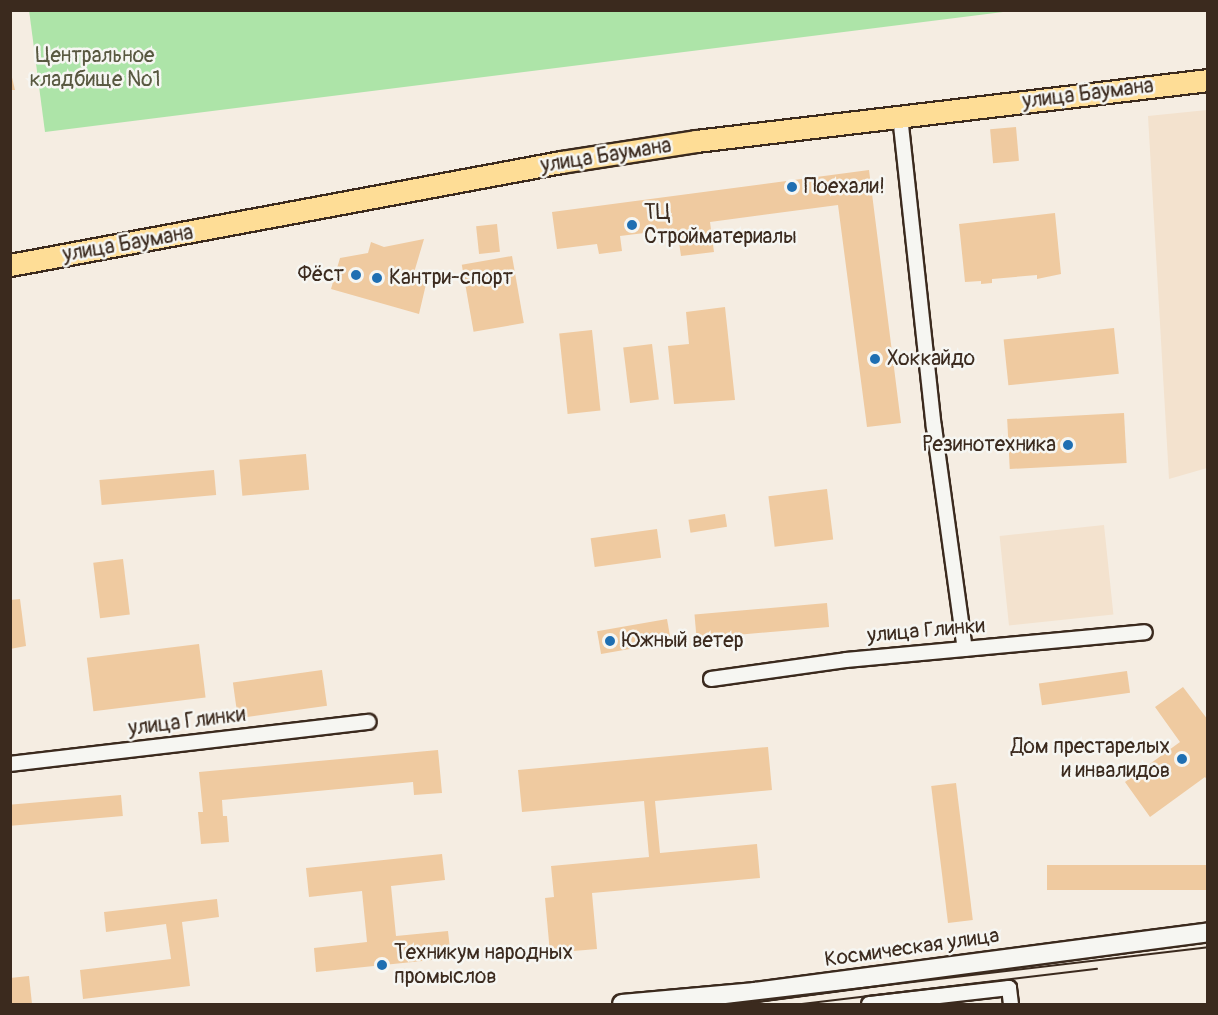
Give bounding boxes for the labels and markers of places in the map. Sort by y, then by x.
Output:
place label: Поехали! [804,174,885,200]
marker: Поехали! [785,180,799,194]
place label: ТЦ Стройматериалы [644,200,797,250]
marker: ТЦ Стройматериалы [625,218,639,232]
place label: Фёст [298,262,344,288]
place label: Кантри-спорт [389,265,513,291]
marker: Фёст [349,268,363,282]
marker: Кантри-спорт [370,271,384,285]
place label: Хоккайдо [887,346,975,372]
marker: Хоккайдо [868,352,882,366]
place label: Резинотехника [922,432,1056,458]
marker: Резинотехника [1061,438,1075,452]
place label: Южный ветер [622,628,744,654]
marker: Южный ветер [603,634,617,648]
place label: Дом престарелых и инвалидов [1011,734,1170,784]
marker: Дом престарелых и инвалидов [1175,752,1189,766]
place label: Техникум народных промыслов [394,940,573,990]
marker: Техникум народных промыслов [375,958,389,972]

